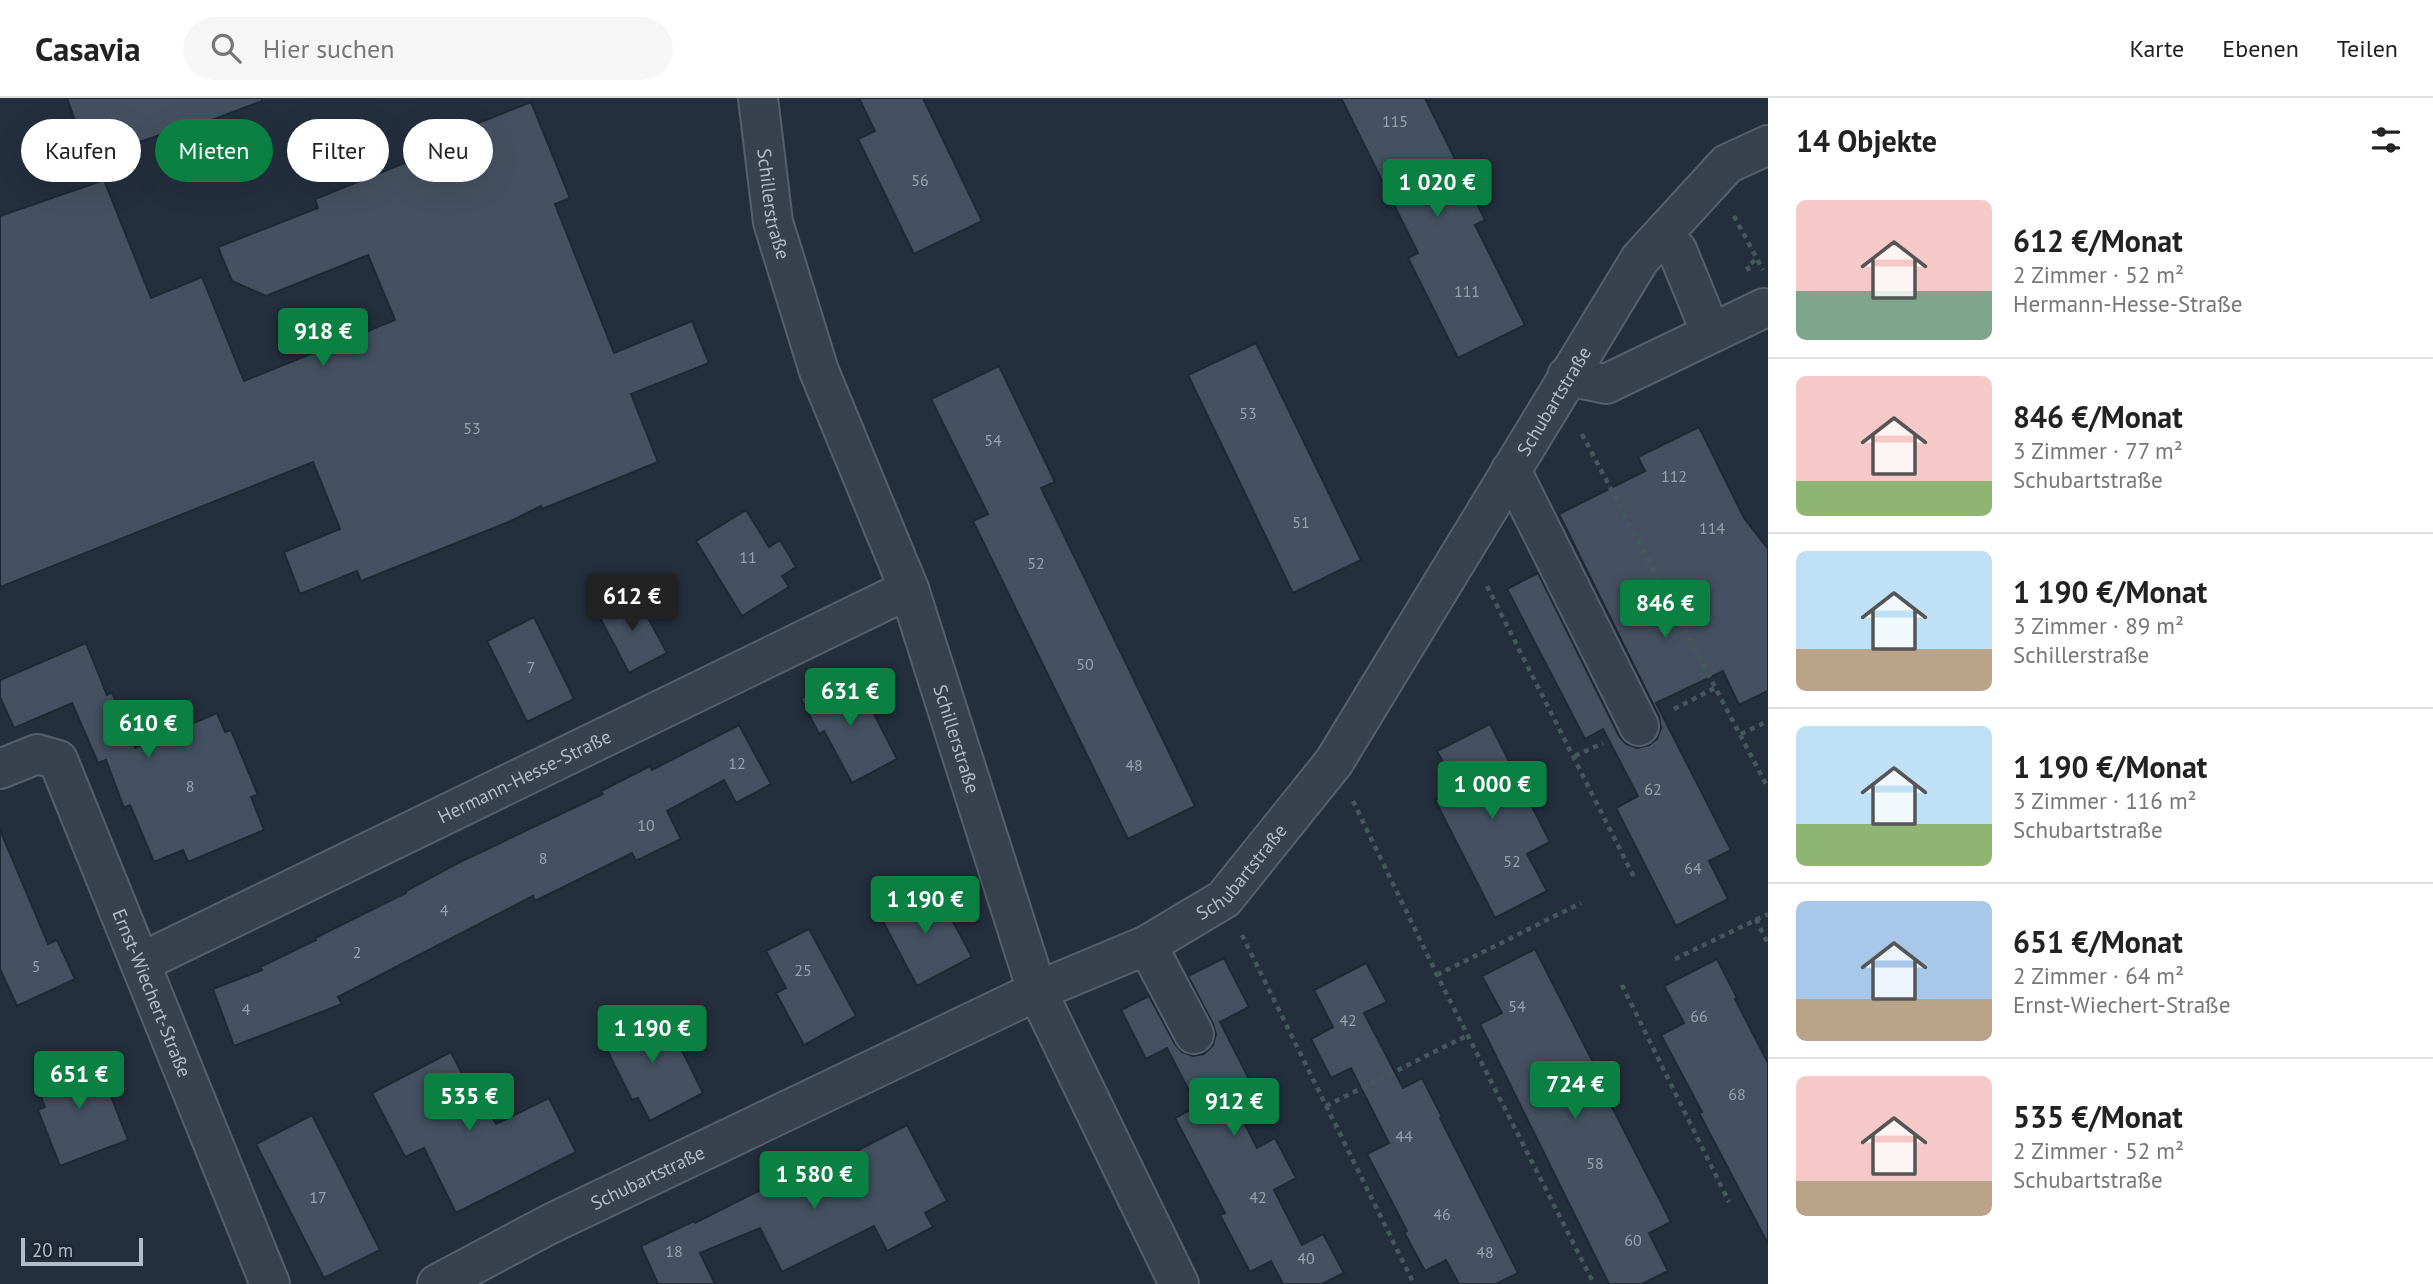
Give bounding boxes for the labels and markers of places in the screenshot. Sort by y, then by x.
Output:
pin: 1 020 € [1372,159,1502,219]
pin: 918 € [274,308,372,368]
pin: 612 € [583,574,681,633]
pin: 846 € [1616,580,1714,640]
pin: 631 € [801,668,899,728]
pin: 610 € [99,700,197,760]
pin: 1 000 € [1427,762,1557,821]
pin: 1 190 € [860,876,990,936]
pin: 1 190 € [587,1006,717,1065]
pin: 651 € [30,1052,128,1111]
pin: 724 € [1526,1062,1624,1121]
pin: 535 € [420,1074,518,1133]
pin: 912 € [1185,1079,1283,1138]
pin: 1 580 € [749,1152,879,1211]

